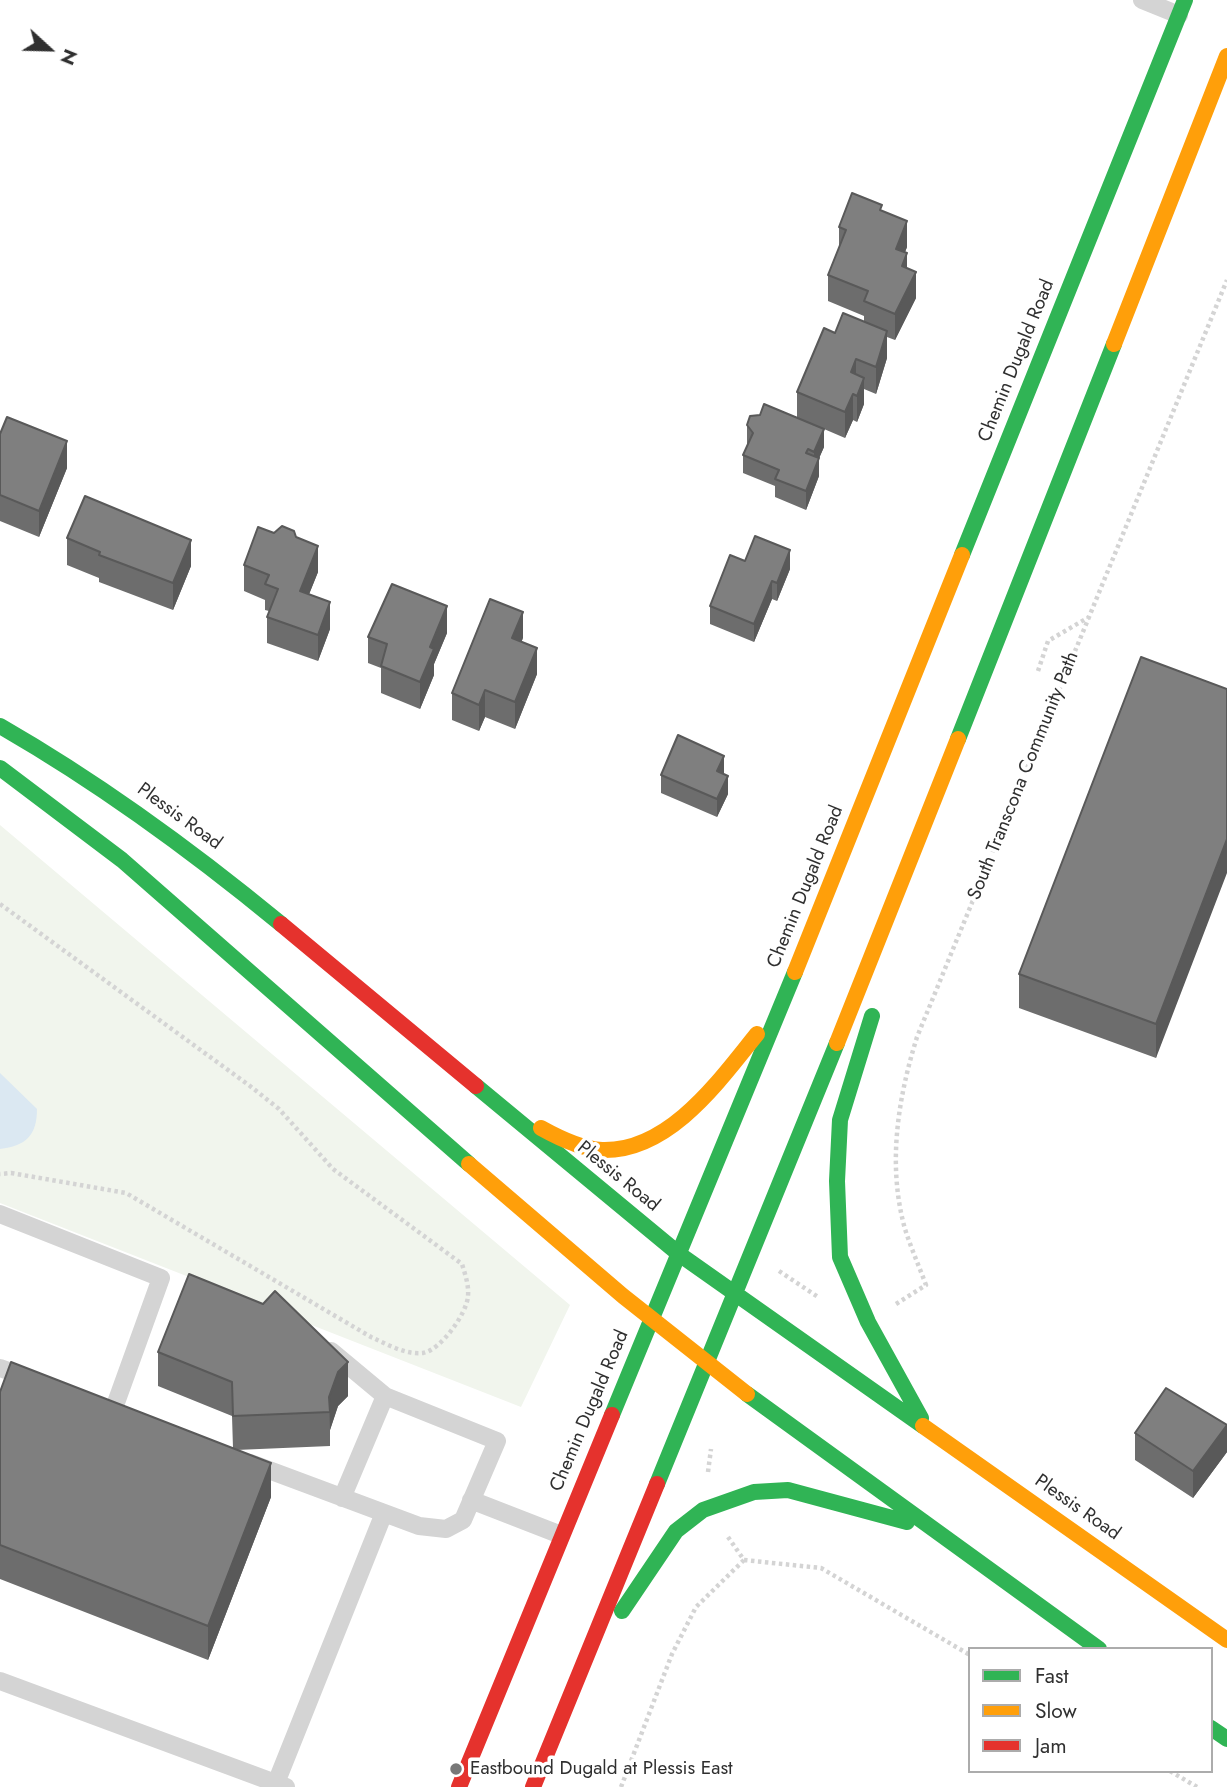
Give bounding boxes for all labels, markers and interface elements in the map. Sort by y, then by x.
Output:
north arrow [14,14,84,84]
text: N [54,45,84,69]
street label: Chemin Dugald Road [974,277,1060,445]
street label: South Transcona Community Path [964,648,1084,904]
street label: Plessis Road [132,779,226,855]
street label: Chemin Dugald Road [763,803,849,971]
street label: Plessis Road [572,1137,664,1217]
street label: Chemin Dugald Road [546,1327,634,1495]
street label: Plessis Road [1030,1470,1124,1546]
legend [968,1647,1213,1773]
text: Fast [1035,1661,1068,1691]
text: Slow [1035,1696,1077,1726]
text: Jam [1035,1731,1067,1761]
place label: Eastbound Dugald at Plessis East [470,1758,733,1780]
marker: Eastbound Dugald at Plessis East [448,1761,464,1777]

